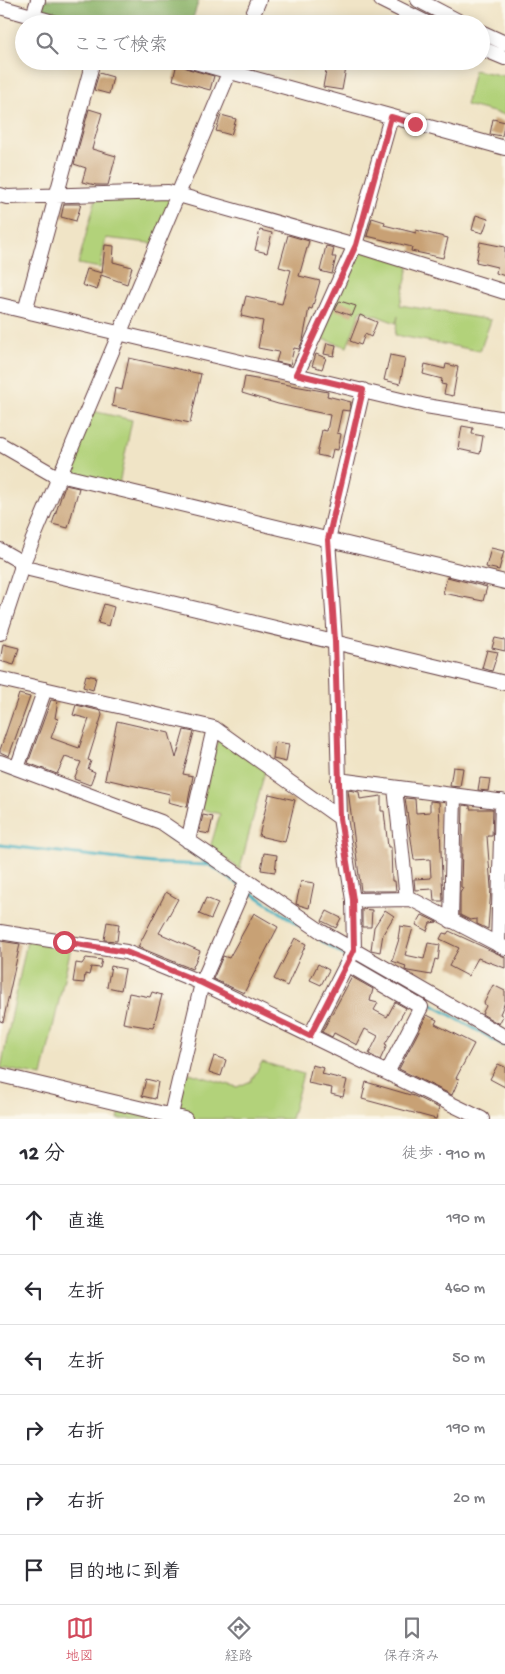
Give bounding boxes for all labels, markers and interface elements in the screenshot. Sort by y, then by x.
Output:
search box [15,15,490,70]
icon: search [33,29,61,57]
text: ここで検索 [73,35,168,58]
route end [404,113,427,136]
route start [53,931,76,954]
text: 12 分 [20,1143,65,1168]
text: 徒歩 · 910 m [402,1146,485,1165]
icon: ahead [20,1206,48,1234]
text: 190 m [446,1210,485,1229]
text: 直進 [67,1212,105,1235]
icon: left [20,1276,48,1304]
text: 460 m [445,1280,485,1299]
text: 左折 [67,1282,105,1305]
icon: left [20,1346,48,1374]
text: 50 m [452,1350,485,1369]
text: 左折 [67,1352,105,1375]
icon: right [20,1416,48,1444]
text: 190 m [446,1420,485,1439]
text: 右折 [67,1422,105,1445]
icon: right [20,1486,48,1514]
text: 20 m [453,1490,485,1509]
text: 右折 [67,1492,105,1515]
icon: arrive [20,1556,48,1584]
text: 目的地に到着 [67,1562,181,1585]
tab: 地図 [66,1614,94,1666]
tab: 経路 [225,1614,253,1666]
tab: 保存済み [384,1614,440,1666]

